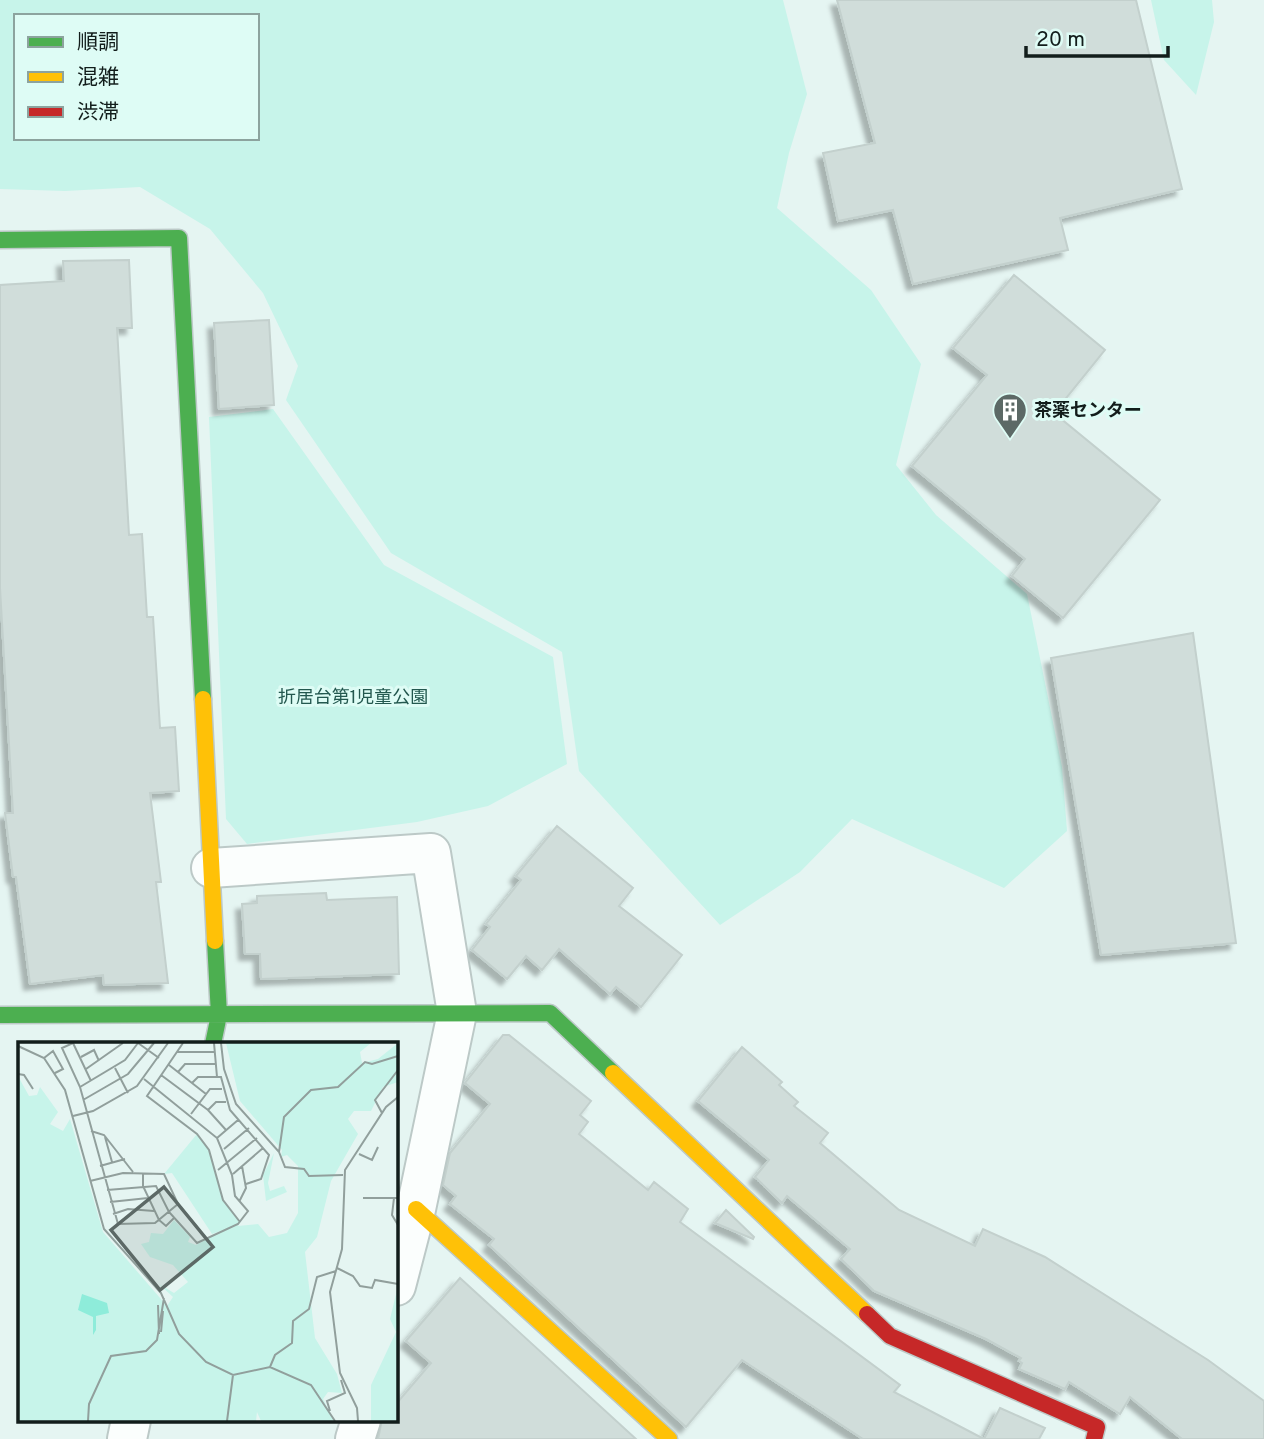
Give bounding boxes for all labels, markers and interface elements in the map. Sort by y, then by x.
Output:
legend [14,14,259,140]
scale bar [1026,14,1168,58]
text: 20 m [1036,27,1085,54]
text: 順調 [77,30,119,57]
text: 混雑 [77,65,119,92]
text: 渋滞 [77,100,119,127]
building icon: 茶薬センター [991,391,1029,440]
place label: 茶薬センター [1034,400,1142,423]
park label: 折居台第1児童公園 [278,687,428,710]
inset map [18,1042,397,1422]

